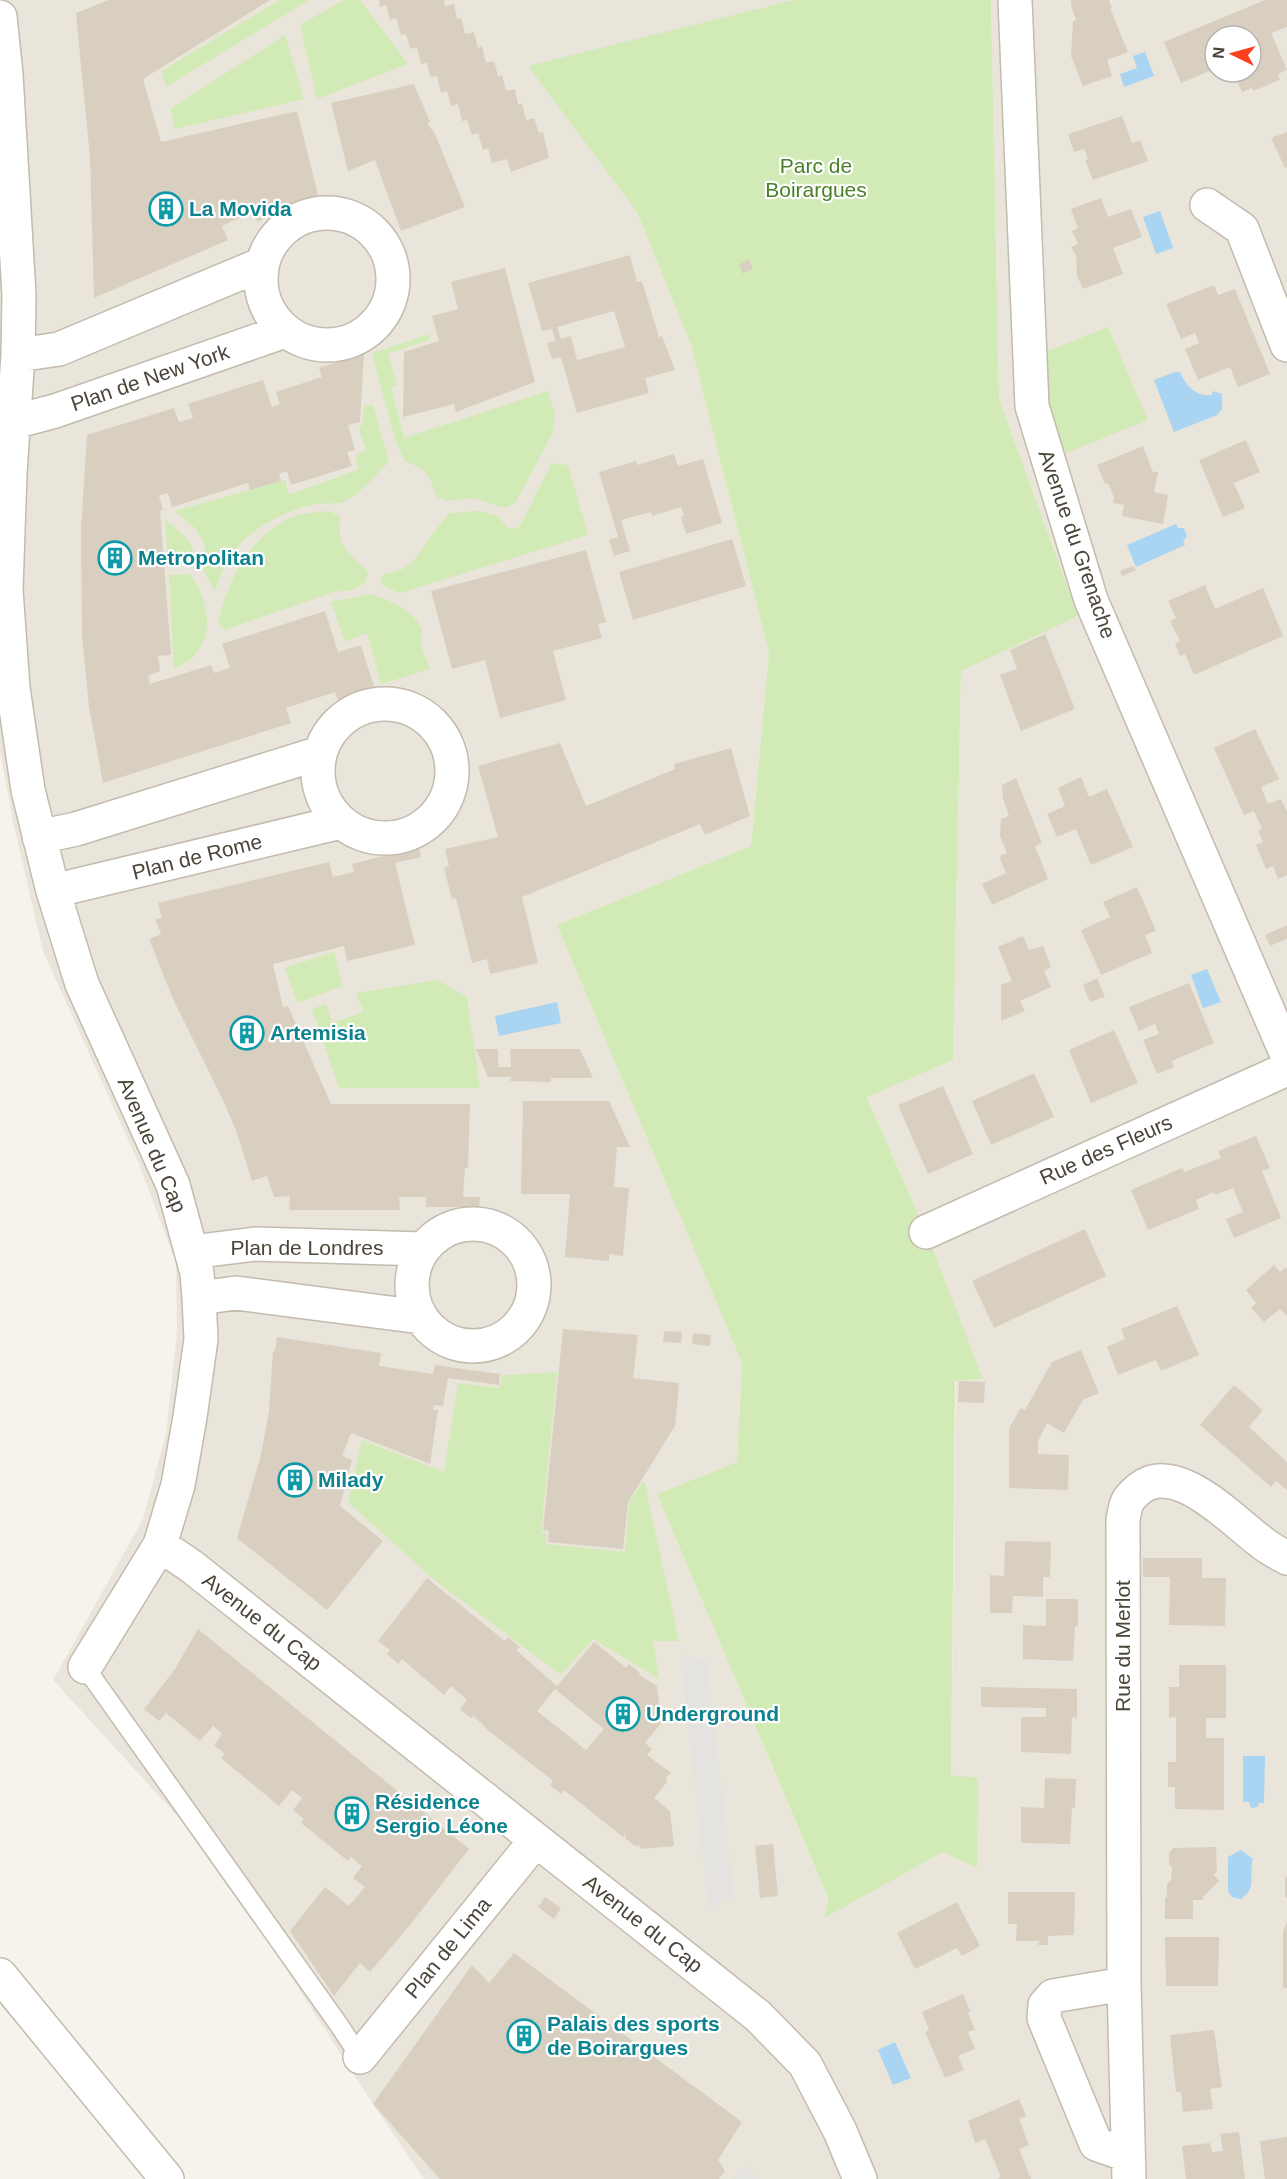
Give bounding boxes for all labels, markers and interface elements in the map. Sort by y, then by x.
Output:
north arrow [1203,24,1263,84]
text: N [1210,46,1228,59]
park label: Parc de Boirargues [765,154,867,201]
building icon: La Movida [148,191,184,227]
place label: La Movida [189,197,292,220]
street label: Plan de New York [68,340,232,415]
street label: Avenue du Grenache [1034,446,1121,641]
building icon: Metropolitan [97,540,133,576]
place label: Metropolitan [138,546,264,569]
street label: Plan de Rome [130,829,264,884]
building icon: Artemisia [229,1015,265,1051]
place label: Artemisia [270,1021,366,1044]
street label: Avenue du Cap [114,1074,191,1216]
street label: Rue des Fleurs [1036,1110,1176,1189]
street label: Plan de Londres [231,1236,383,1259]
building icon: Milady [277,1462,313,1498]
place label: Milady [318,1468,384,1491]
street label: Avenue du Cap [198,1568,326,1675]
street label: Rue du Merlot [1111,1580,1134,1712]
building icon: Underground [605,1696,641,1732]
place label: Underground [646,1702,779,1725]
place label: Résidence Sergio Léone [375,1790,508,1837]
building icon: Résidence Sergio Léone [334,1796,370,1832]
street label: Avenue du Cap [579,1870,707,1977]
street label: Plan de Lima [400,1893,495,2003]
place label: Palais des sports de Boirargues [547,2012,720,2059]
building icon: Palais des sports de Boirargues [506,2018,542,2054]

